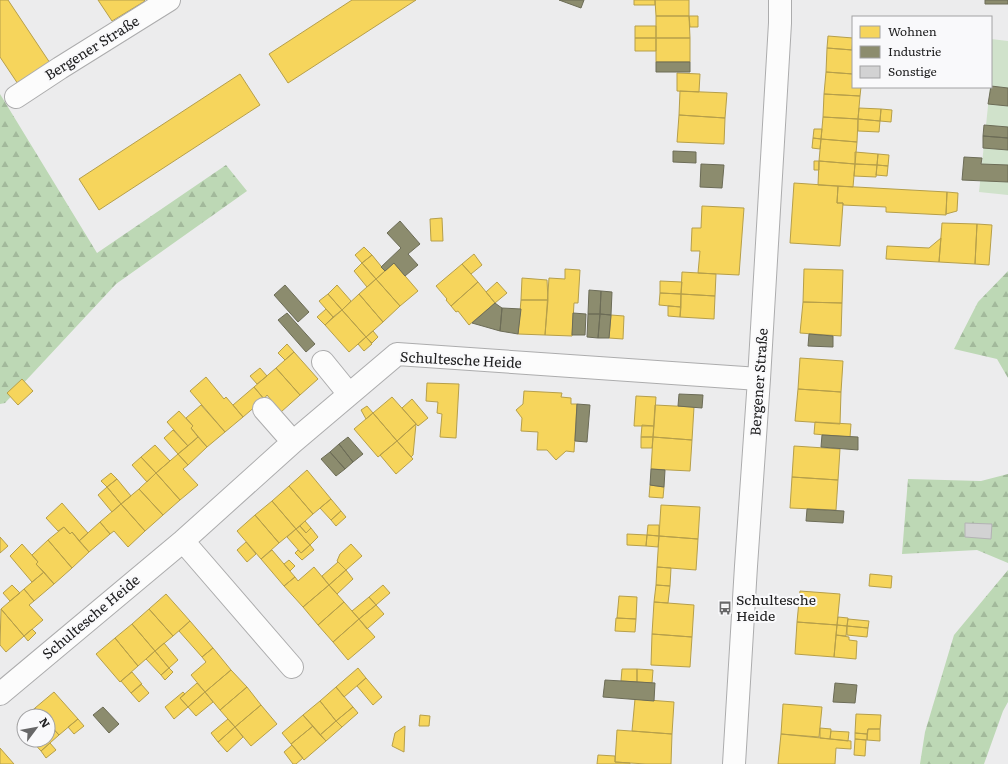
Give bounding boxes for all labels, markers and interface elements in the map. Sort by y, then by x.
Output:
street label: Bergener Straße [40,10,143,84]
legend [852,16,992,88]
text: Wohnen [888,22,937,40]
text: Industrie [888,42,941,60]
text: Sonstige [888,62,937,80]
street label: Bergener Straße [744,327,772,436]
street label: Schultesche Heide [400,346,522,372]
street label: Schultesche Heide [37,569,143,663]
place label: Schultesche Heide [736,589,816,625]
bus stop icon: Schultesche Heide [717,600,733,616]
north arrow [16,708,56,748]
text: N [36,714,55,730]

